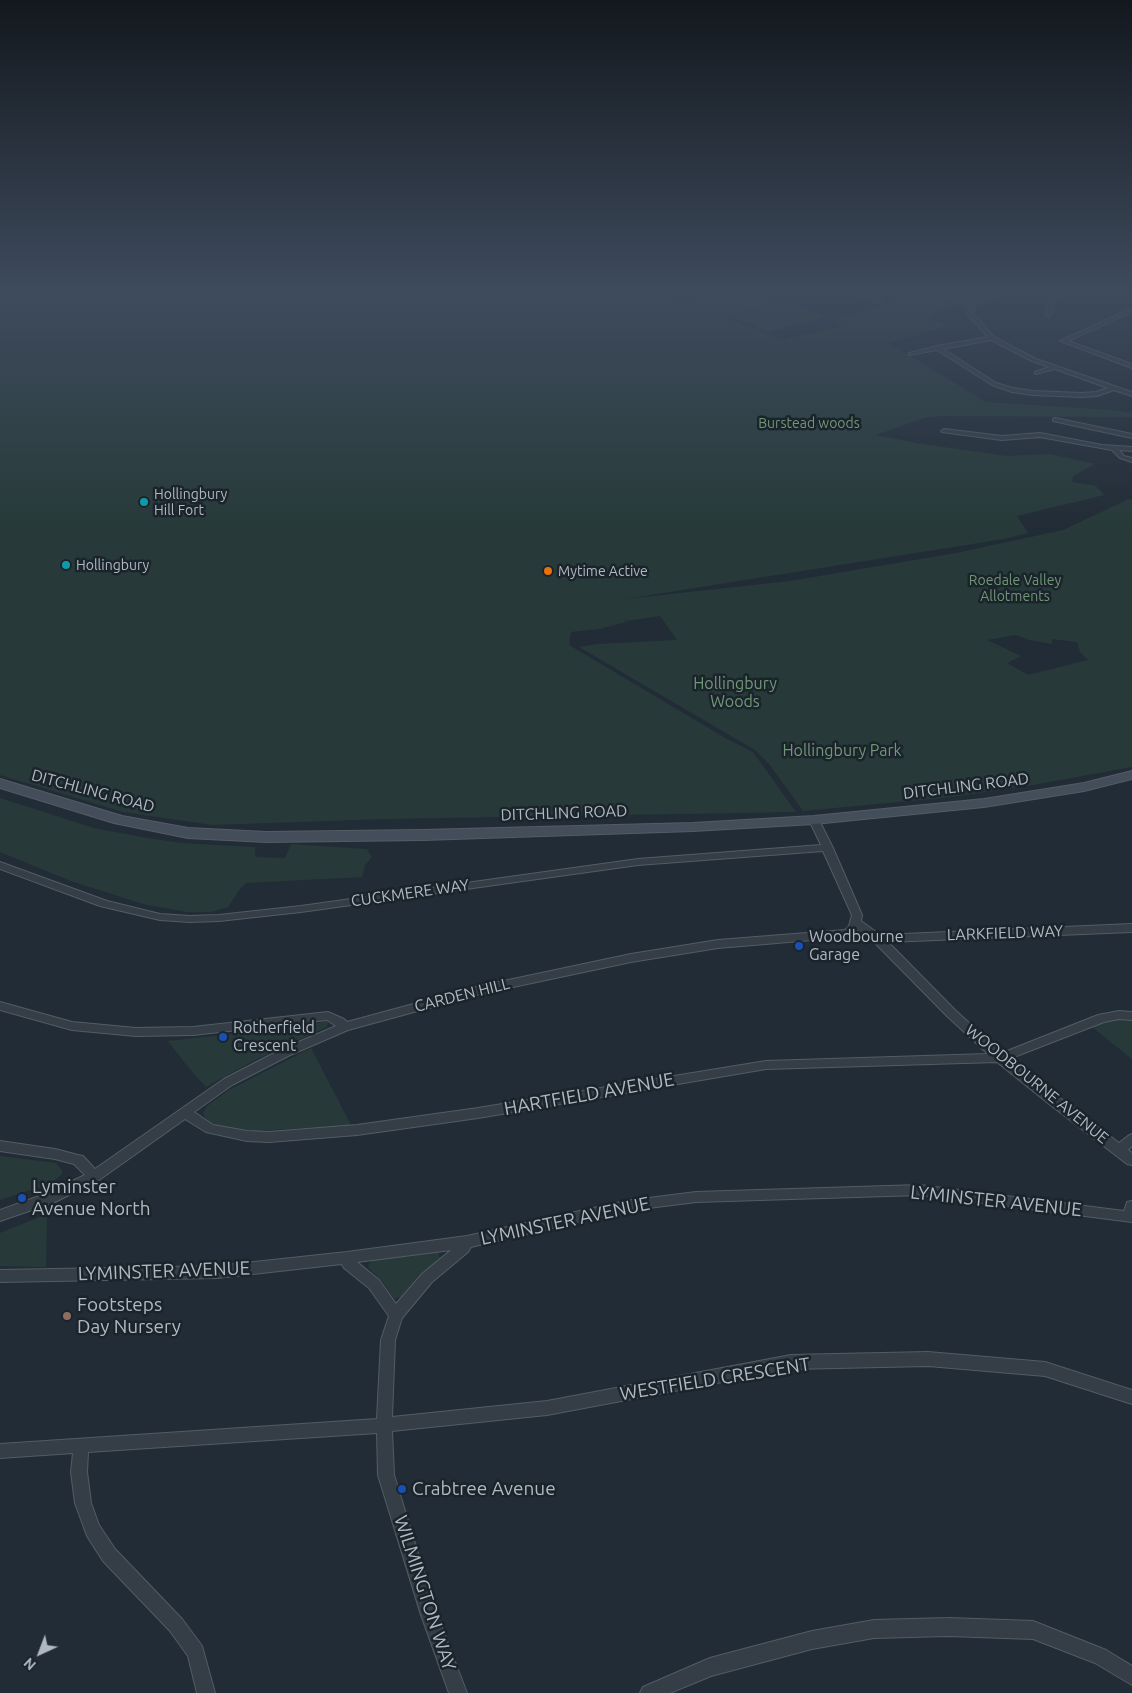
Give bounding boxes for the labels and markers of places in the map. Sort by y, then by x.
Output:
place label: Hollingbury Hill Fort [154,486,227,518]
marker: Hollingbury Hill Fort [138,496,150,508]
place label: Hollingbury [76,557,149,573]
marker: Hollingbury [60,559,72,571]
place label: Mytime Active [558,563,648,579]
marker: Mytime Active [542,565,554,577]
place label: Woodbourne Garage [809,927,904,965]
marker: Woodbourne Garage [793,940,805,952]
place label: Rotherfield Crescent [233,1018,315,1056]
marker: Rotherfield Crescent [217,1031,229,1043]
place label: Lyminster Avenue North [32,1176,151,1220]
marker: Lyminster Avenue North [16,1192,28,1204]
place label: Footsteps Day Nursery [77,1294,181,1338]
marker: Footsteps Day Nursery [61,1310,73,1322]
place label: Crabtree Avenue [412,1478,556,1500]
marker: Crabtree Avenue [396,1483,408,1495]

